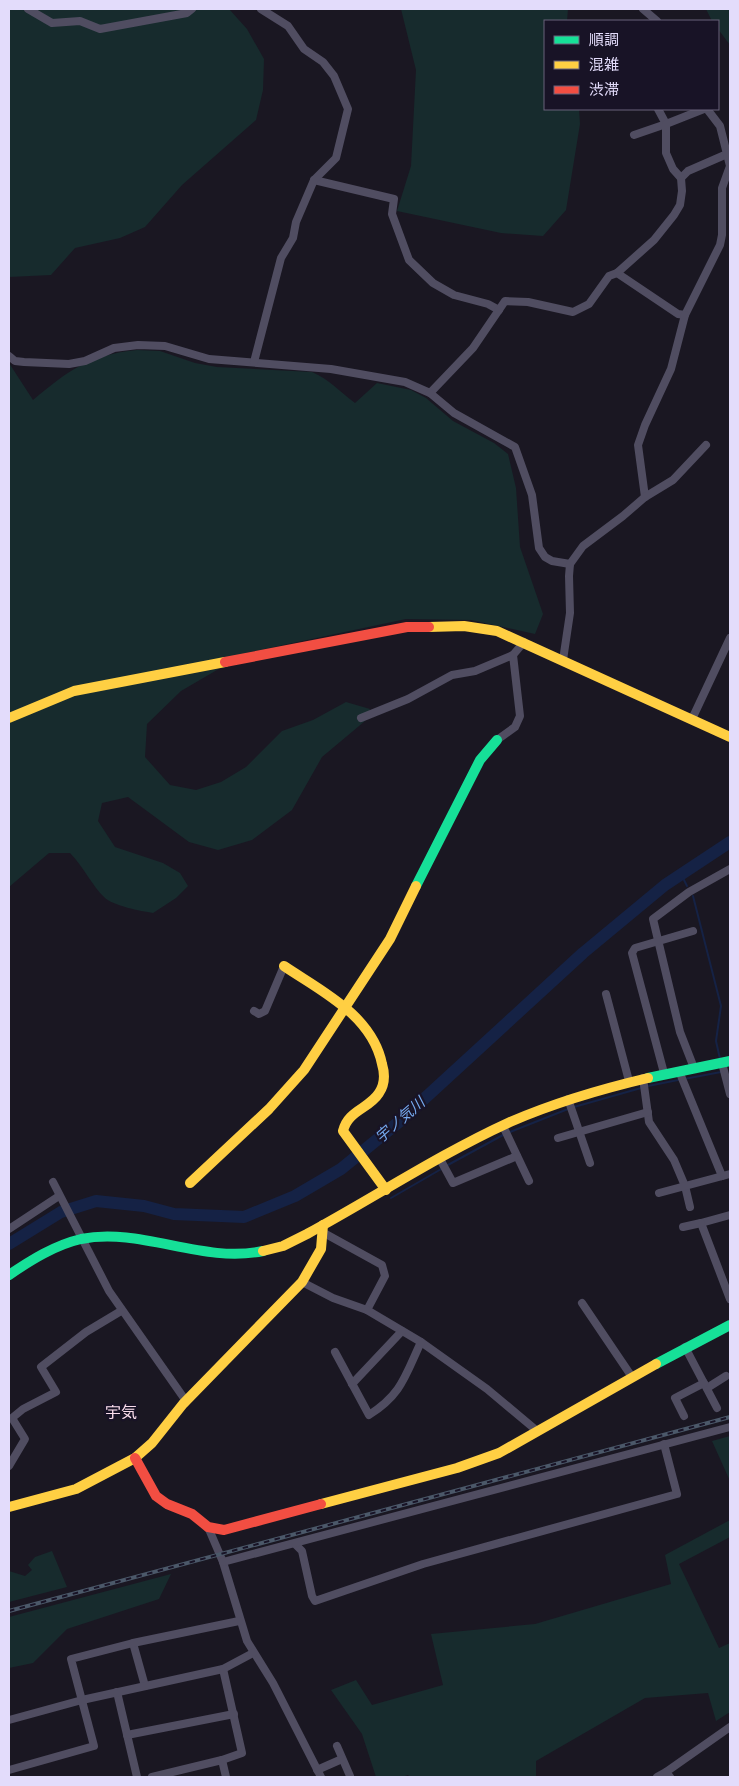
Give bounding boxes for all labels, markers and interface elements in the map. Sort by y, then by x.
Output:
legend [544,20,719,110]
text: 順調 [589,31,619,49]
text: 混雑 [589,56,619,74]
text: 渋滞 [589,81,619,99]
water label: 宇ノ気川 [371,1092,430,1146]
district label: 宇気 [105,1403,137,1422]

